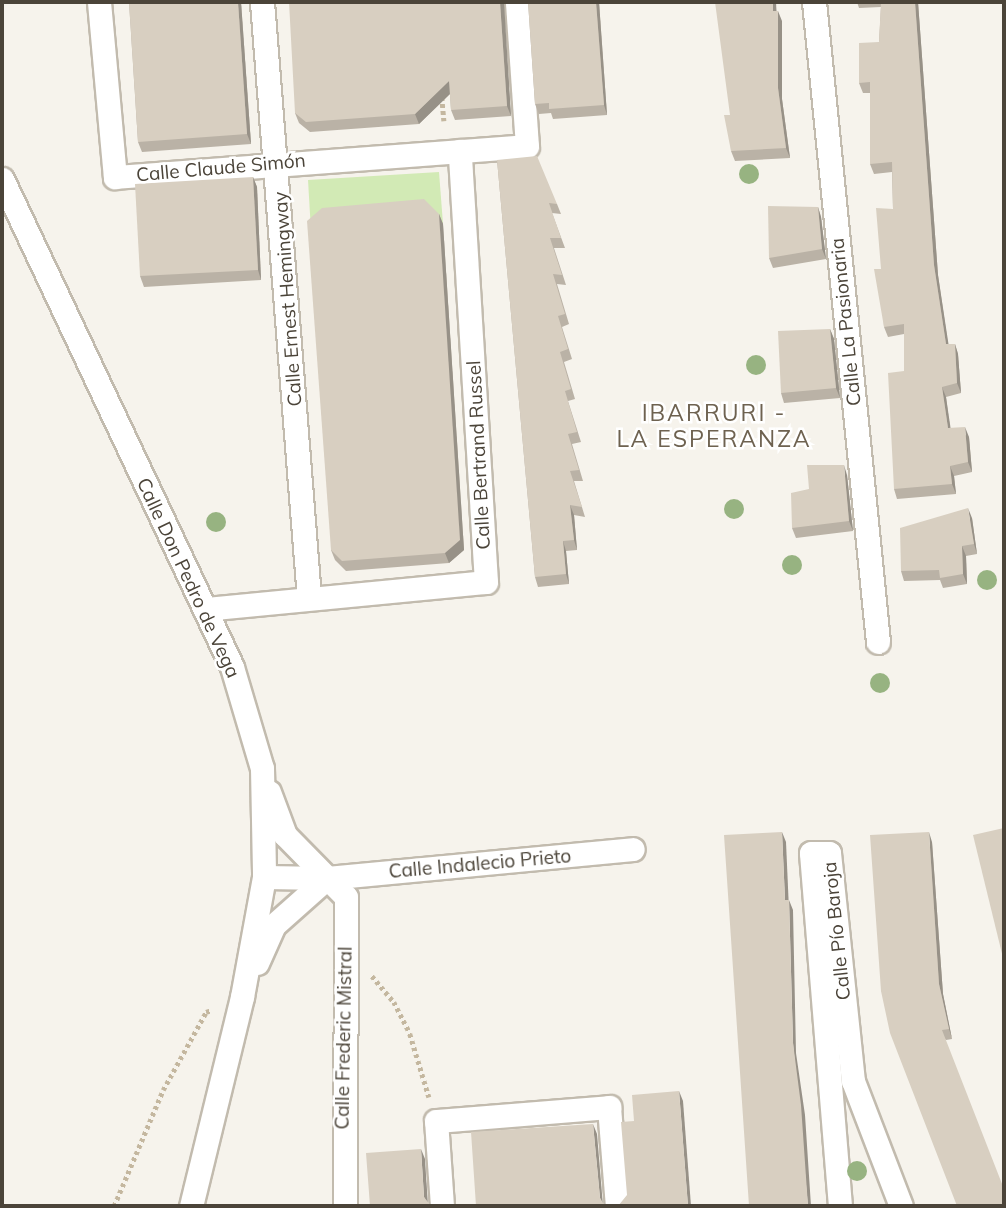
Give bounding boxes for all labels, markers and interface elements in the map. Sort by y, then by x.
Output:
street label: Calle Claude Simón [135,149,307,187]
street label: Calle Ernest Hemingway [269,191,307,407]
street label: Calle La Pasionaria [826,237,866,407]
street label: Calle Bertrand Russel [463,360,495,550]
district label: IBARRURI - LA ESPERANZA [618,399,810,453]
street label: Calle Don Pedro de Vega [132,474,244,682]
street label: Calle Indalecio Prieto [388,845,572,883]
street label: Calle Pío Baroja [818,861,856,1001]
street label: Calle Frederic Mistral [331,946,357,1130]

